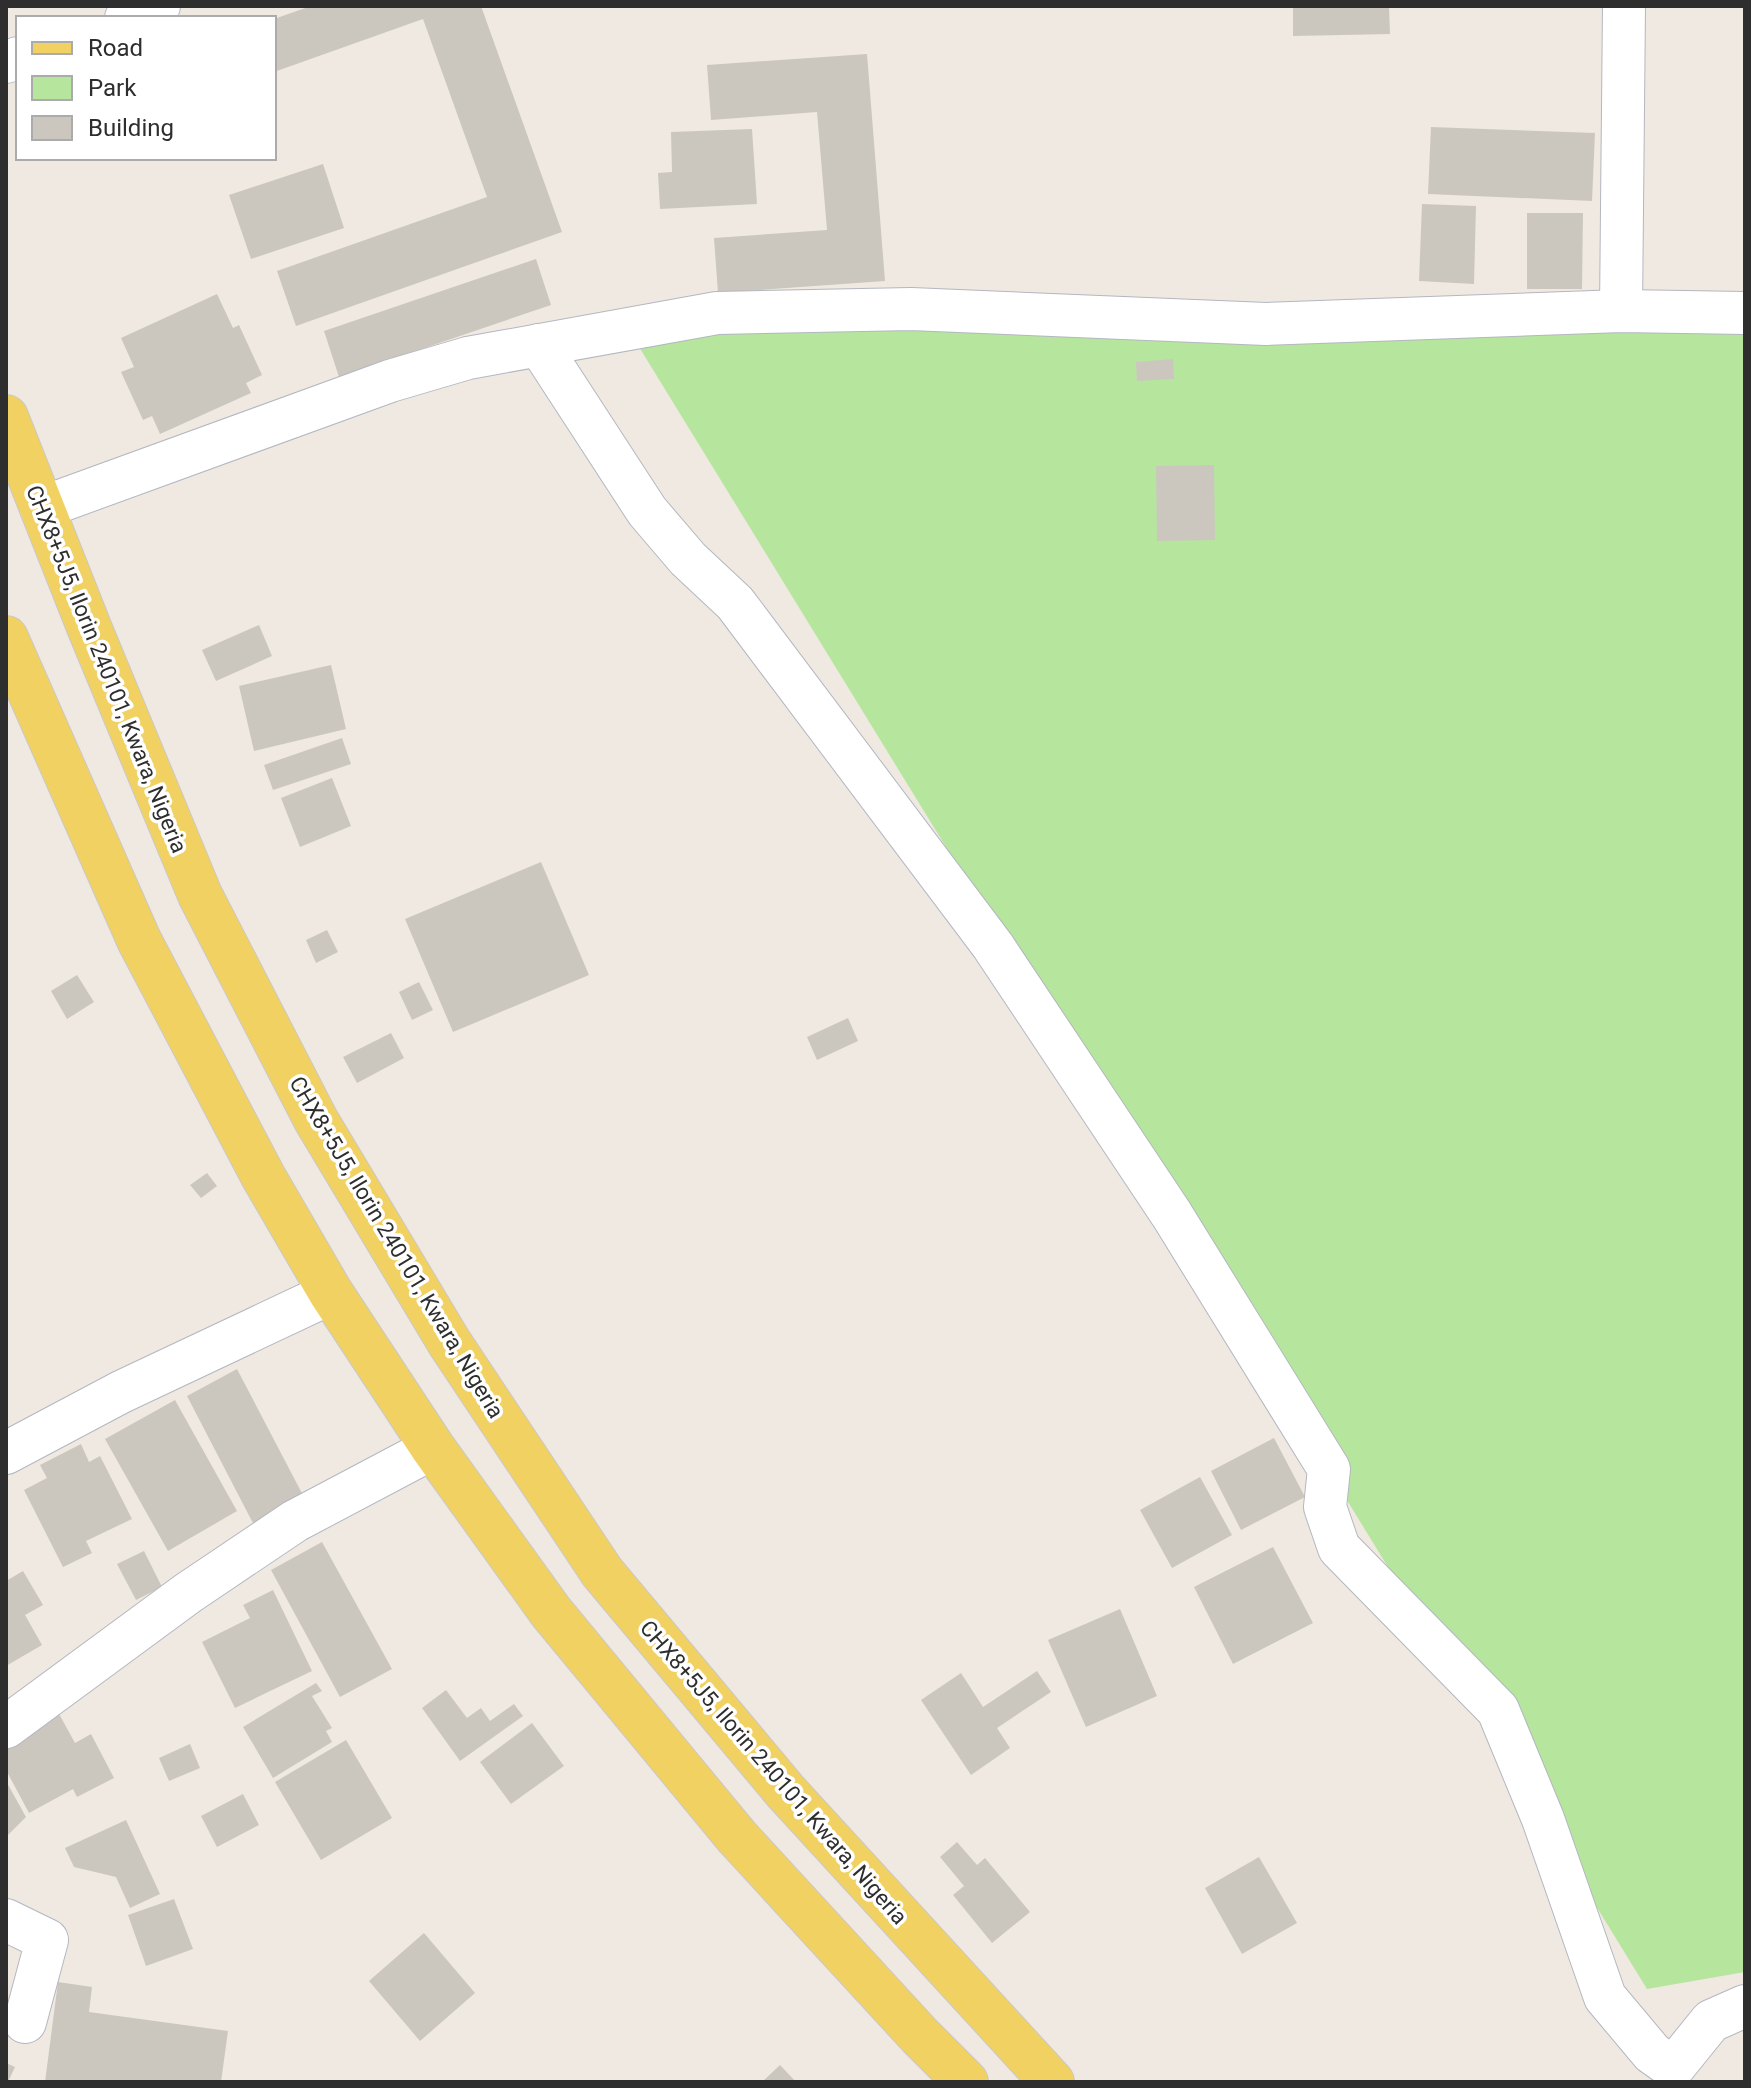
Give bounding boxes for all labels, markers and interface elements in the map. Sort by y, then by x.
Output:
legend [16,16,276,160]
text: Road [88,34,143,62]
text: Park [88,74,137,102]
text: Building [88,114,174,142]
street label: CHX8+5J5, Ilorin 240101, Kwara, Nigeria [21,482,192,857]
street label: CHX8+5J5, Ilorin 240101, Kwara, Nigeria [284,1072,509,1423]
street label: CHX8+5J5, Ilorin 240101, Kwara, Nigeria [635,1615,912,1929]

